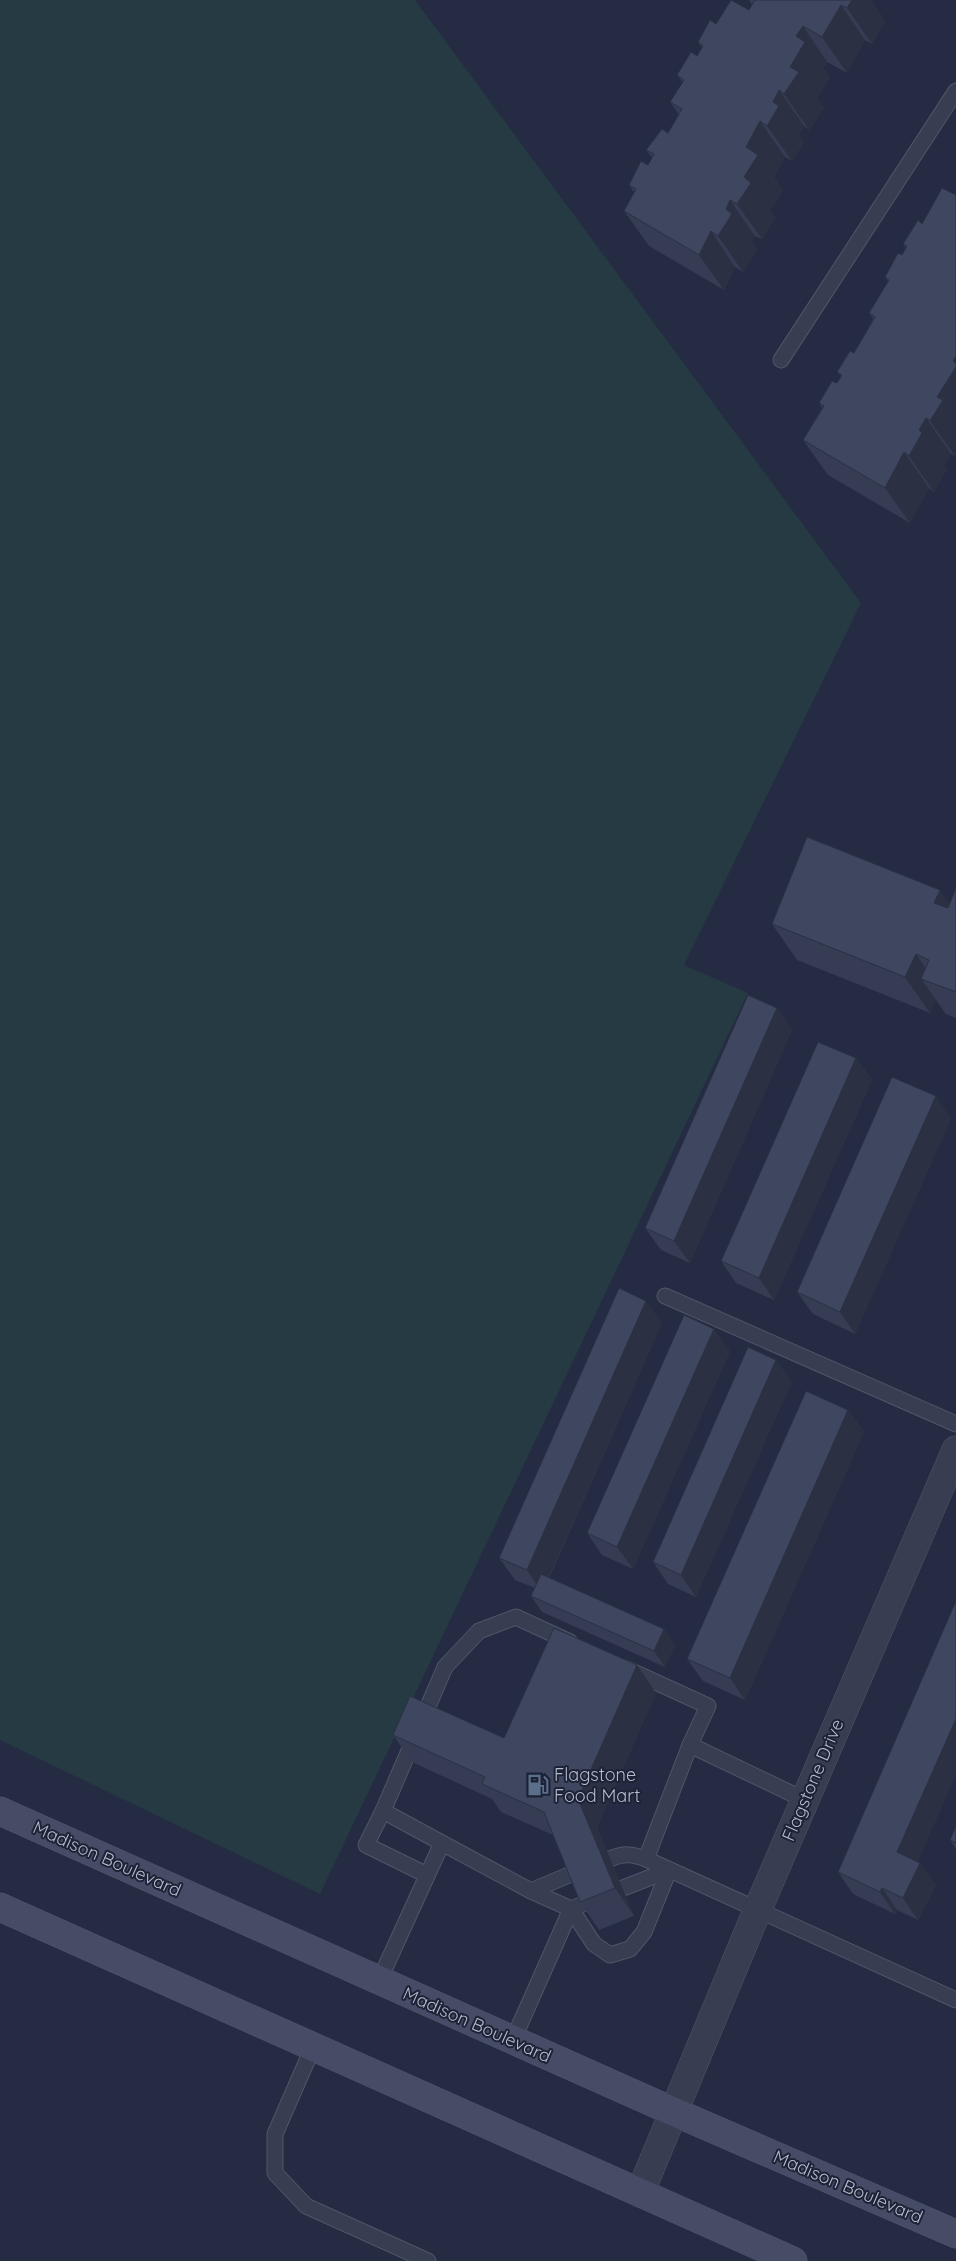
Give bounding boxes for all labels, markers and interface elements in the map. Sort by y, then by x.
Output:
street label: Flagstone Drive [776,1715,849,1844]
place label: Flagstone Food Mart [554,1763,640,1807]
fuel station icon: Flagstone Food Mart [525,1772,551,1798]
street label: Madison Boulevard [29,1816,185,1902]
street label: Madison Boulevard [399,1982,555,2068]
street label: Madison Boulevard [770,2145,926,2228]

